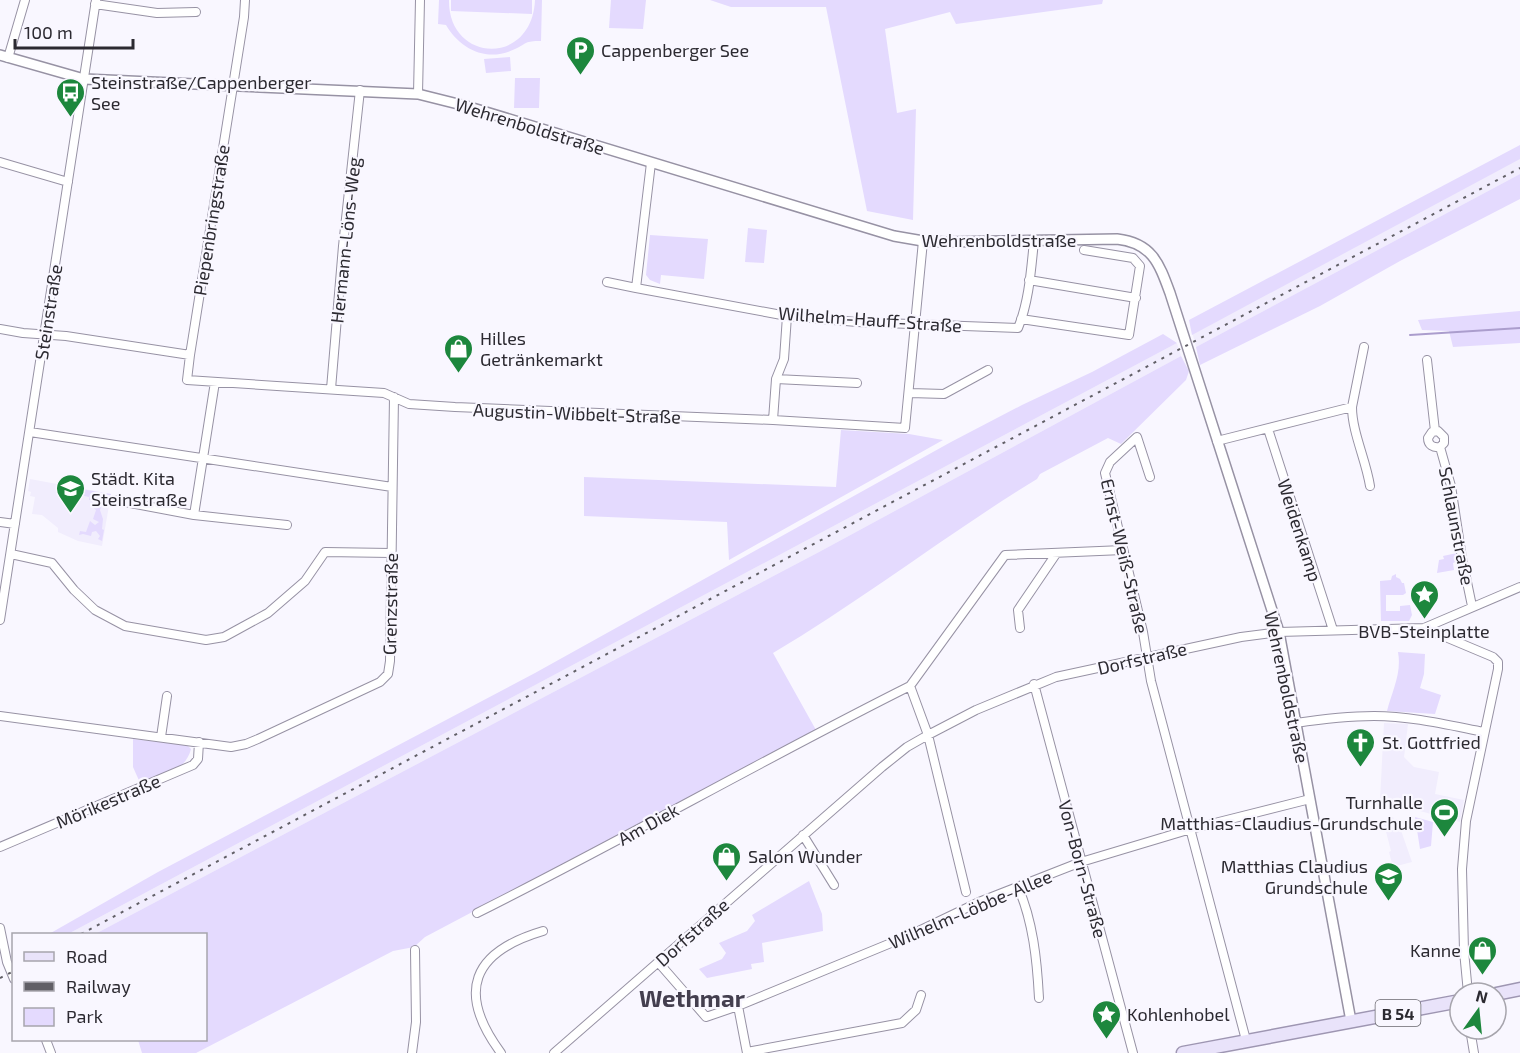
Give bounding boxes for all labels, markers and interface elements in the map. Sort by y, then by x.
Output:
scale bar [15,12,134,50]
text: 100 m [24,21,73,43]
parking icon: Cappenberger See [564,34,596,76]
place label: Cappenberger See [601,39,749,61]
place label: Steinstraße/Cappenberger See [91,71,312,114]
bus stop icon: Steinstraße/Cappenberger See [54,76,86,118]
street label: Wehrenboldstraße [453,93,607,159]
street label: Piepenbringstraße [188,143,234,297]
street label: Hermann-Löns-Weg [325,156,365,324]
street label: Wehrenboldstraße [921,229,1077,251]
street label: Steinstraße [30,263,66,361]
street label: Wilhelm-Hauff-Straße [777,302,963,336]
place label: Hilles Getränkemarkt [480,327,603,370]
shop icon: Hilles Getränkemarkt [443,332,475,374]
street label: Augustin-Wibbelt-Straße [473,398,681,428]
street label: Schlaunstraße [1435,465,1479,587]
place label: Städt. Kita Steinstraße [91,467,187,510]
school or university icon: Städt. Kita Steinstraße [54,472,86,514]
street label: Ernst-Weiß-Straße [1096,476,1154,636]
street label: Weidenkamp [1273,476,1327,584]
street label: Grenzstraße [378,553,402,655]
place icon: BVB-Steinplatte [1408,578,1440,620]
street label: Wehrenboldstraße [1260,609,1314,765]
place label: BVB-Steinplatte [1358,620,1490,642]
street label: Dorfstraße [1095,637,1189,679]
church icon: St. Gottfried [1345,726,1377,768]
place label: St. Gottfried [1382,731,1481,753]
street label: Mörikestraße [53,769,163,833]
place label: Turnhalle Matthias-Claudius-Grundschule [1160,791,1423,834]
sports icon: Turnhalle Matthias-Claudius-Grundschule [1428,796,1460,838]
street label: Am Diek [614,798,682,850]
street label: Von-Born-Straße [1054,798,1112,940]
shop icon: Salon Wunder [711,840,743,882]
place label: Salon Wunder [748,845,863,867]
place label: Matthias Claudius Grundschule [1221,855,1368,898]
school or university icon: Matthias Claudius Grundschule [1373,860,1405,902]
street label: Wilhelm-Löbbe-Allee [885,865,1055,953]
street label: Dorfstraße [651,893,733,971]
legend [12,933,207,1041]
shop icon: Kanne [1466,934,1498,976]
place label: Kanne [1410,939,1461,961]
text: Road [66,945,107,967]
text: Railway [66,975,131,997]
north arrow [1448,981,1508,1041]
district label: Wethmar [639,983,746,1012]
text: N [1474,985,1490,1007]
place icon: Kohlenhobel [1090,998,1122,1040]
road number: B 54 [1376,1000,1420,1026]
place label: Kohlenhobel [1127,1003,1230,1025]
text: Park [66,1005,103,1027]

